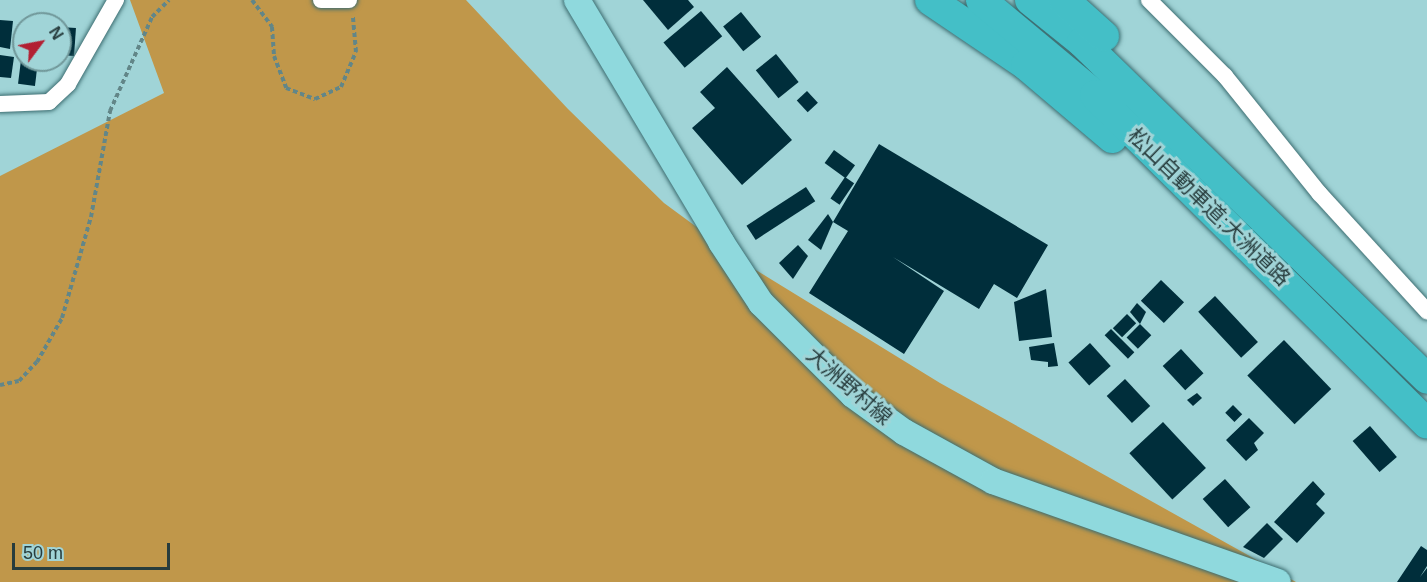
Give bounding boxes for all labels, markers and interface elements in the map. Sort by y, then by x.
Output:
north arrow [12,12,72,72]
text: N [46,24,66,43]
street label: 松山自動車道;大洲道路 [1123,123,1295,291]
street label: 大洲野村線 [801,342,897,430]
scale bar [15,531,172,569]
text: 50 m [23,543,63,563]

